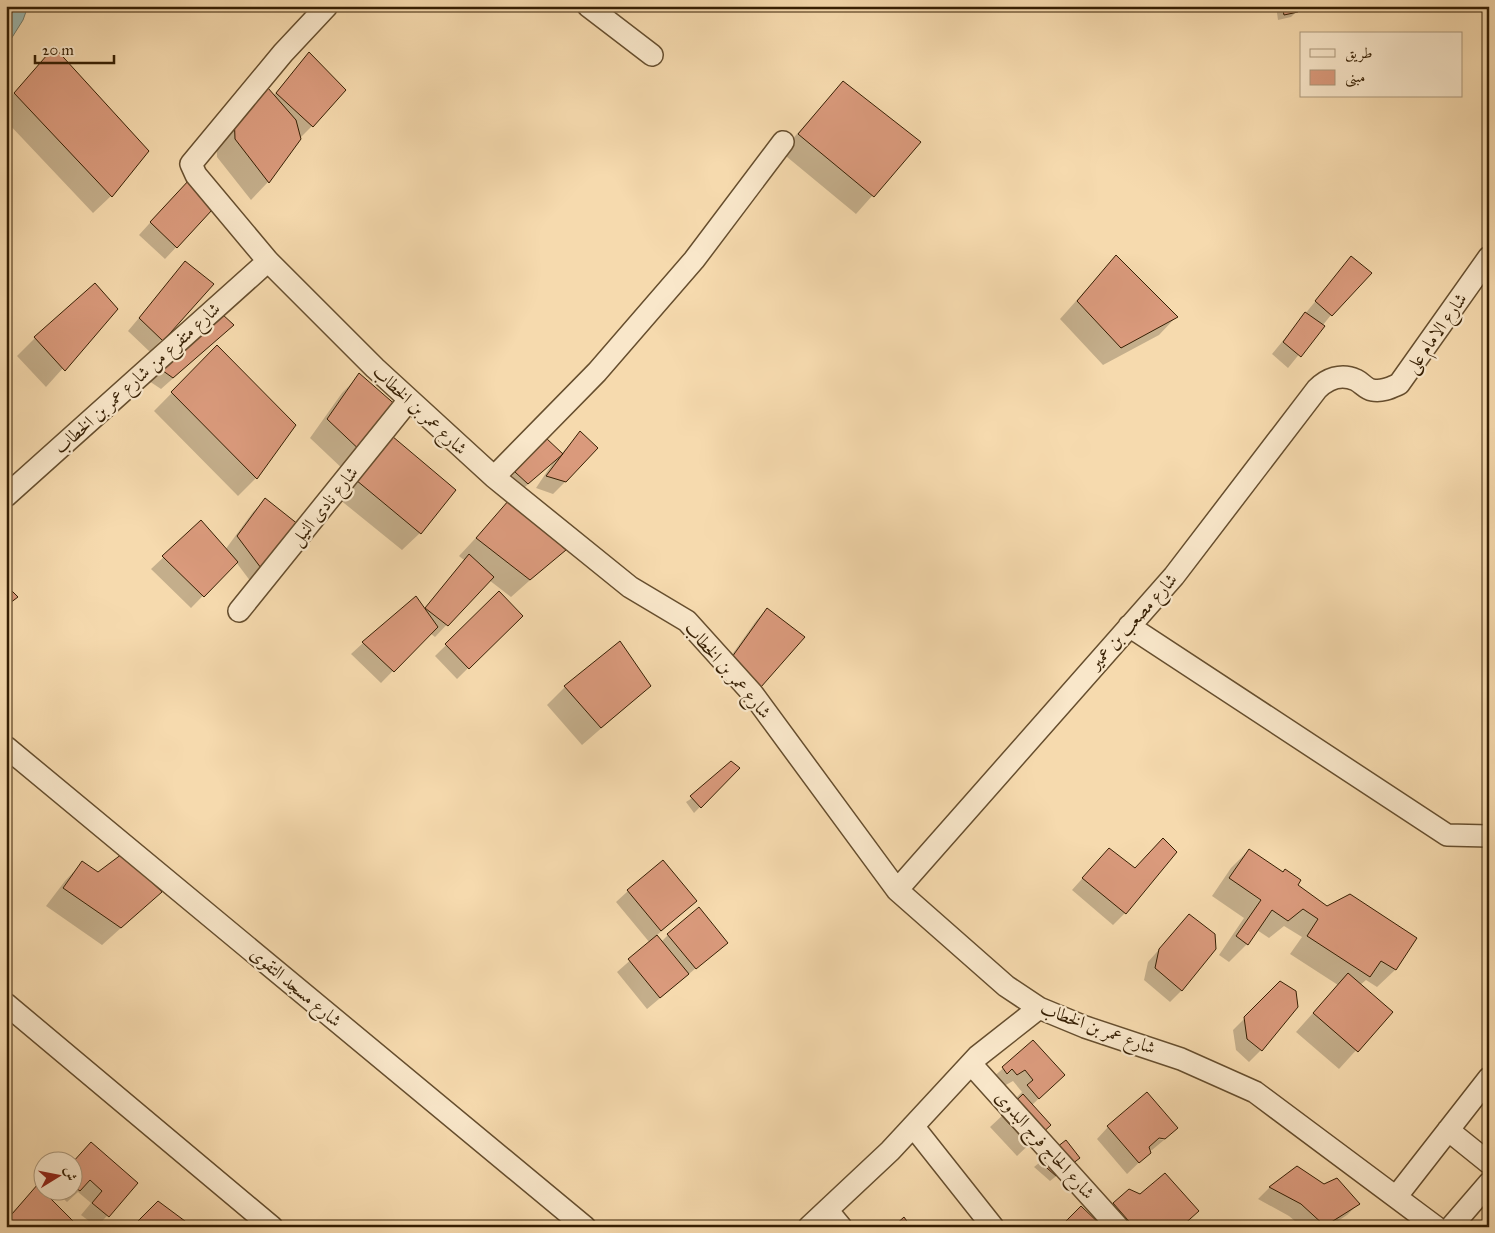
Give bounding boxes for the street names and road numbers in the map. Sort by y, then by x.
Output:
street label: شارع الامام على [1400,289,1476,380]
street label: شارع متفرع من شارع عمر بن الخطاب [49,297,227,461]
street label: شارع عمر بن الخطاب [365,361,472,462]
street label: شارع نادى النيل [285,462,366,553]
street label: شارع مصعب بن عمير [1083,569,1185,678]
street label: شارع عمر بن الخطاب [677,617,776,726]
street label: شارع مسجد التقوى [243,942,346,1035]
street label: شارع عمر بن الخطاب [1036,997,1159,1063]
street label: شارع الحاج فرج البدوى [987,1086,1099,1207]

